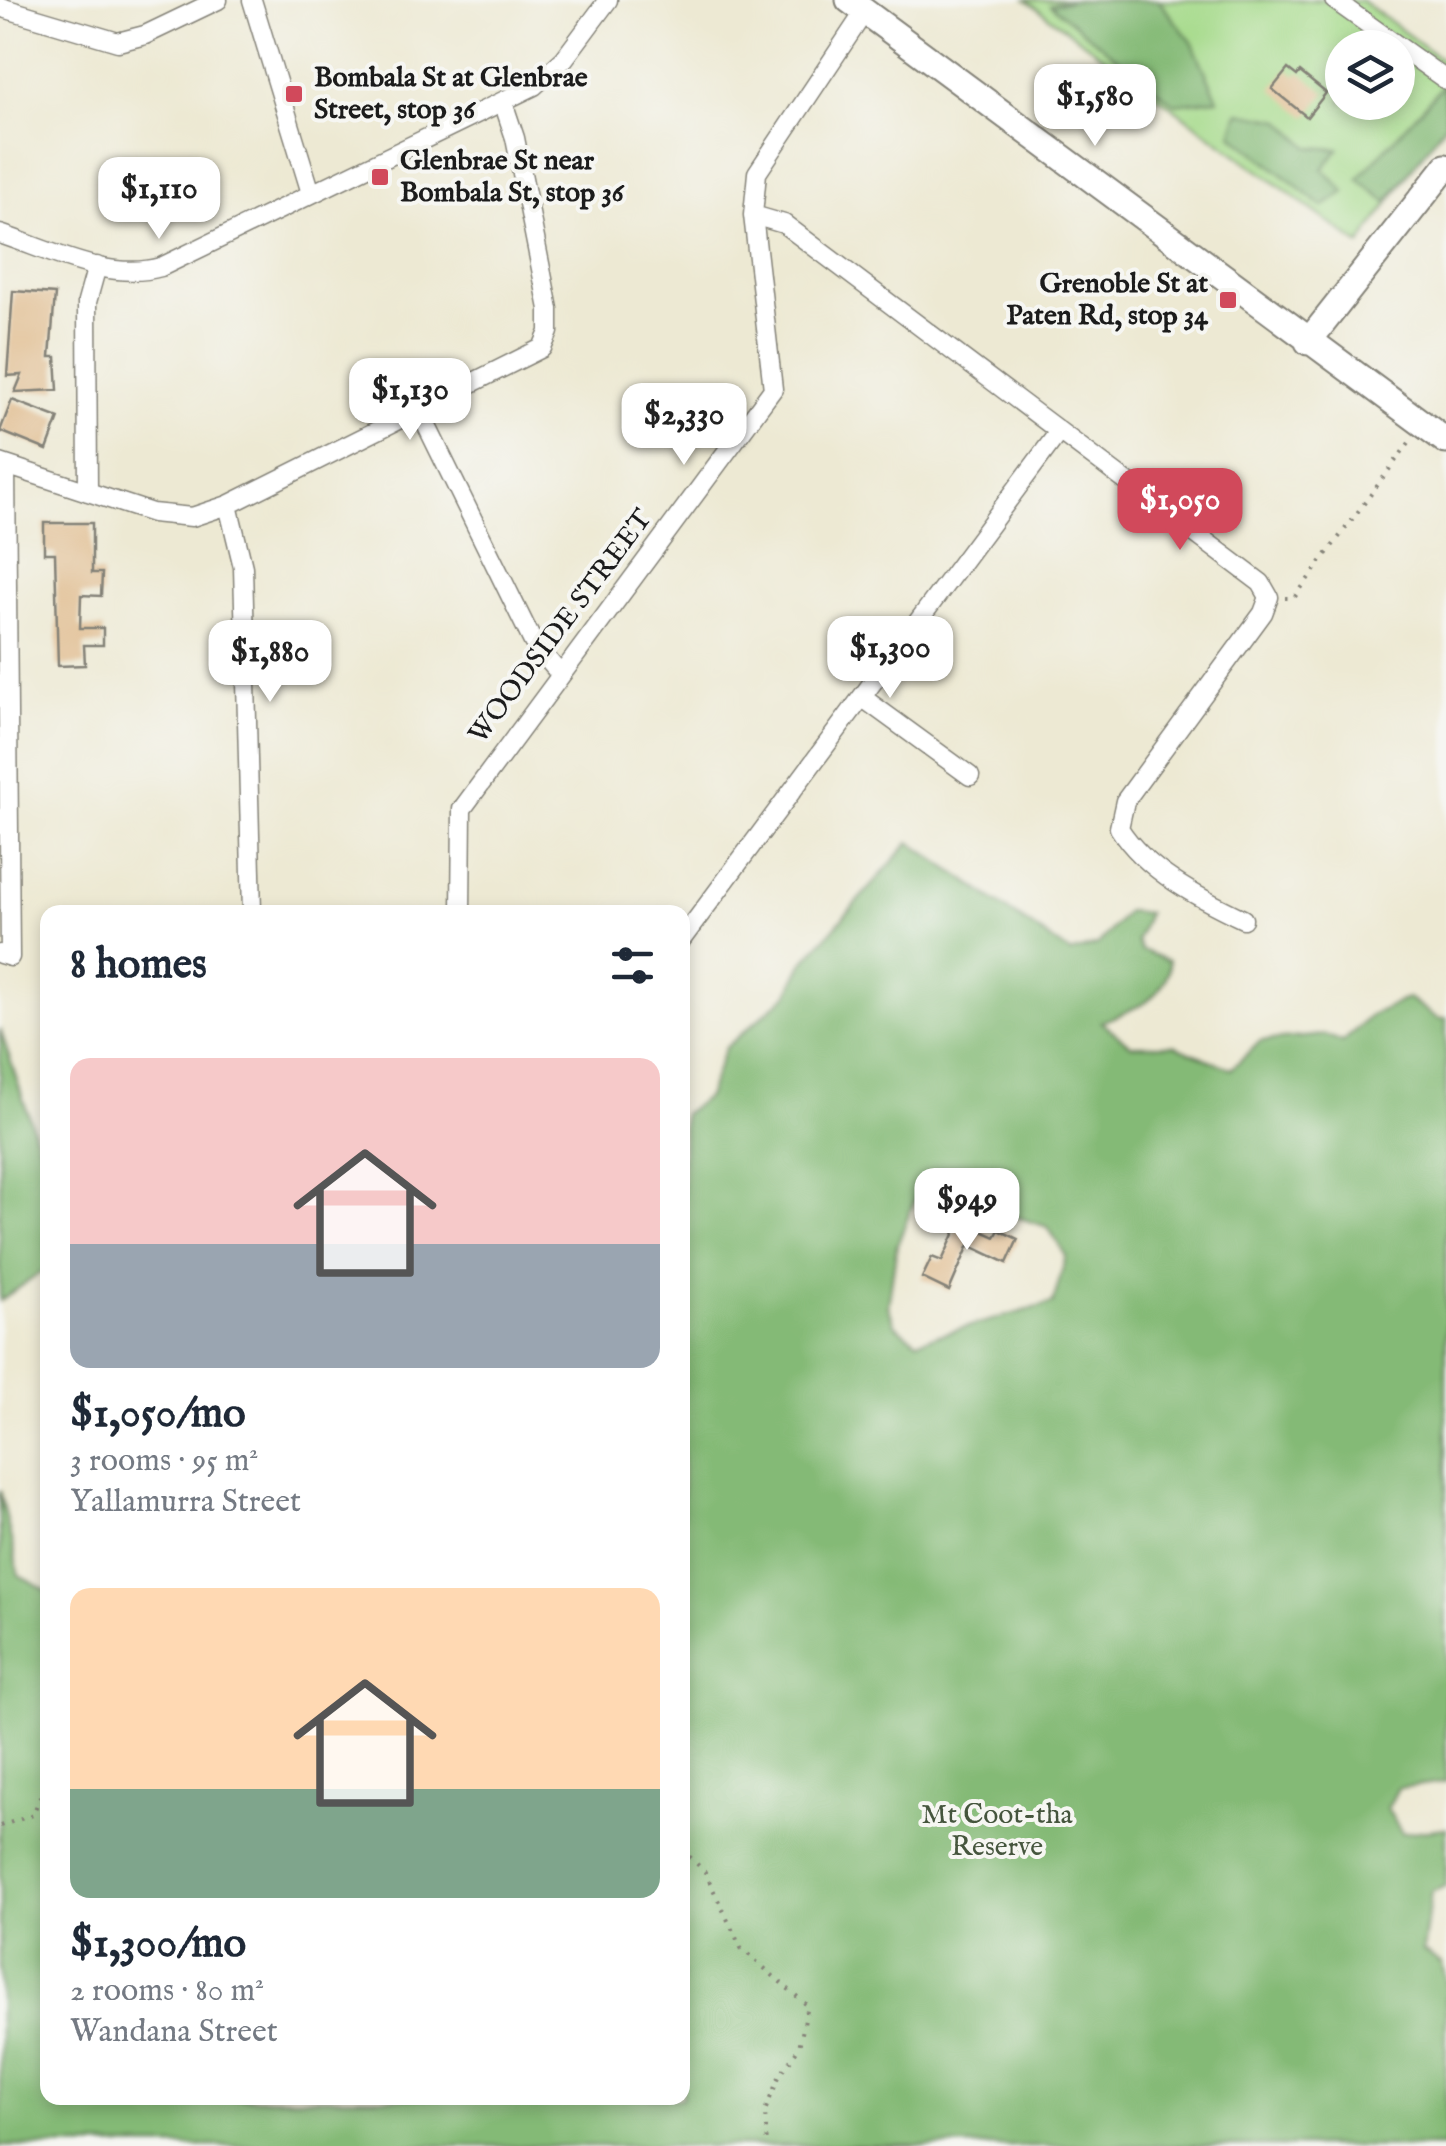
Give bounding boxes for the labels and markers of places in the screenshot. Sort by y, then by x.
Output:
place label: Bombala St at Glenbrae Street, stop 36 [314,61,588,128]
pin: $1,580 [1014,64,1176,149]
marker: Bombala St at Glenbrae Street, stop 36 [283,83,305,105]
place label: Glenbrae St near Bombala St, stop 36 [400,144,625,211]
pin: $1,110 [78,157,240,242]
marker: Glenbrae St near Bombala St, stop 36 [369,166,391,188]
place label: Grenoble St at Paten Rd, stop 34 [1006,267,1208,334]
marker: Grenoble St at Paten Rd, stop 34 [1217,289,1239,311]
pin: $1,130 [329,358,491,443]
pin: $2,330 [603,383,765,468]
pin: $1,050 [1099,468,1261,553]
pin: $1,300 [809,616,971,701]
pin: $1,880 [189,620,351,705]
pin: $949 [908,1168,1026,1253]

